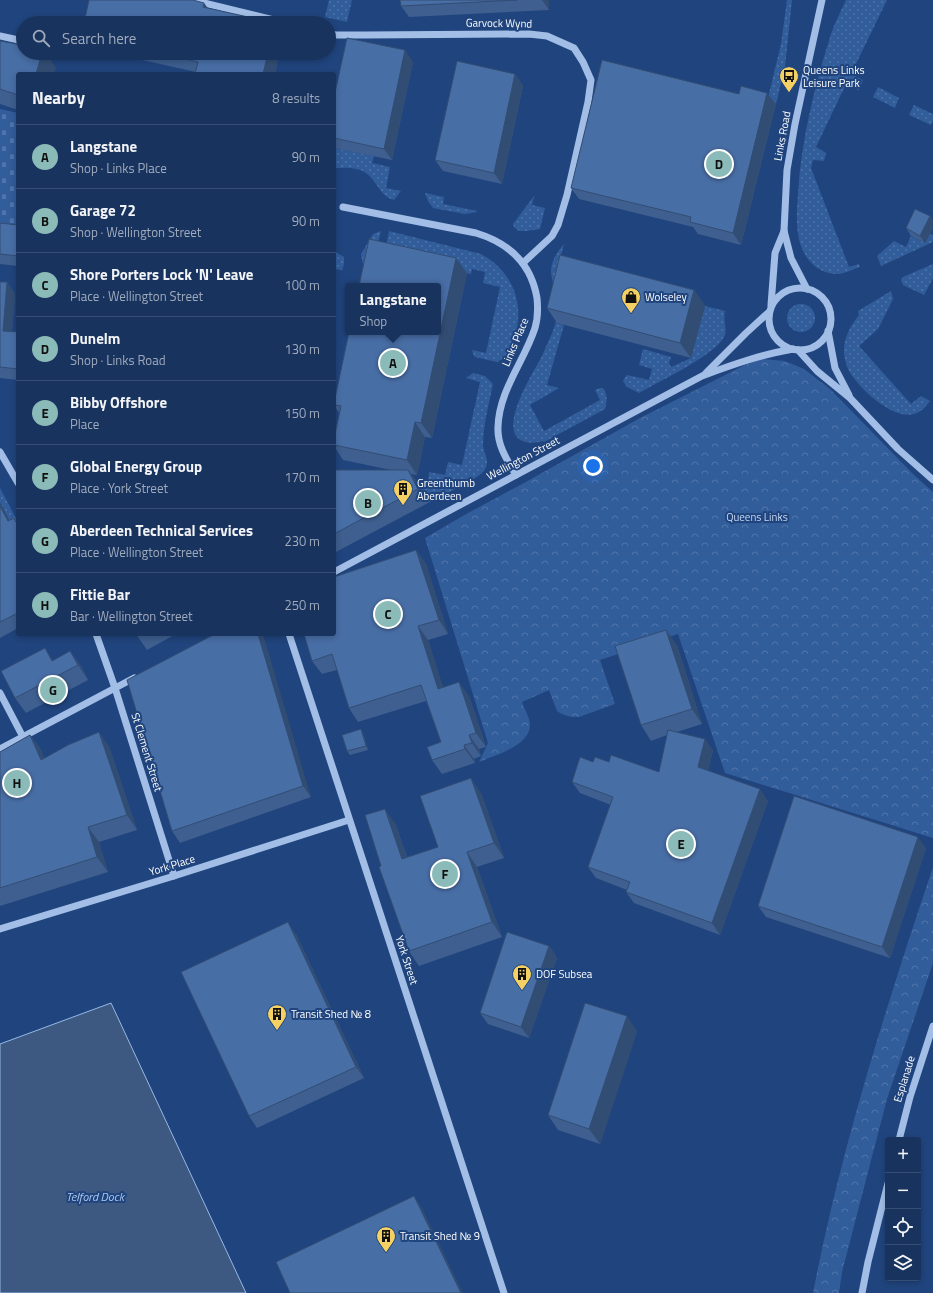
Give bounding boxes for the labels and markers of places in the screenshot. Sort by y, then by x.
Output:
place label: Queens Links Leisure Park [803,62,865,91]
bus stop icon: Queens Links Leisure Park [778,65,800,93]
pin: D [706,149,732,179]
shop icon: Wolseley [620,286,642,314]
place label: Wolseley [645,289,688,305]
pin: A [380,348,406,378]
place label: Greenthumb Aberdeen [417,475,475,504]
building icon: Greenthumb Aberdeen [392,478,414,506]
pin: B [355,488,381,518]
pin: C [375,599,401,629]
pin: G [40,675,66,705]
pin: H [4,768,30,798]
pin: E [668,829,694,859]
pin: F [432,859,458,889]
building icon: DOF Subsea [511,963,533,991]
place label: DOF Subsea [536,966,593,982]
building icon: Transit Shed № 8 [266,1003,288,1031]
place label: Transit Shed № 8 [291,1006,371,1022]
building icon: Transit Shed № 9 [375,1225,397,1253]
place label: Transit Shed № 9 [400,1228,480,1244]

